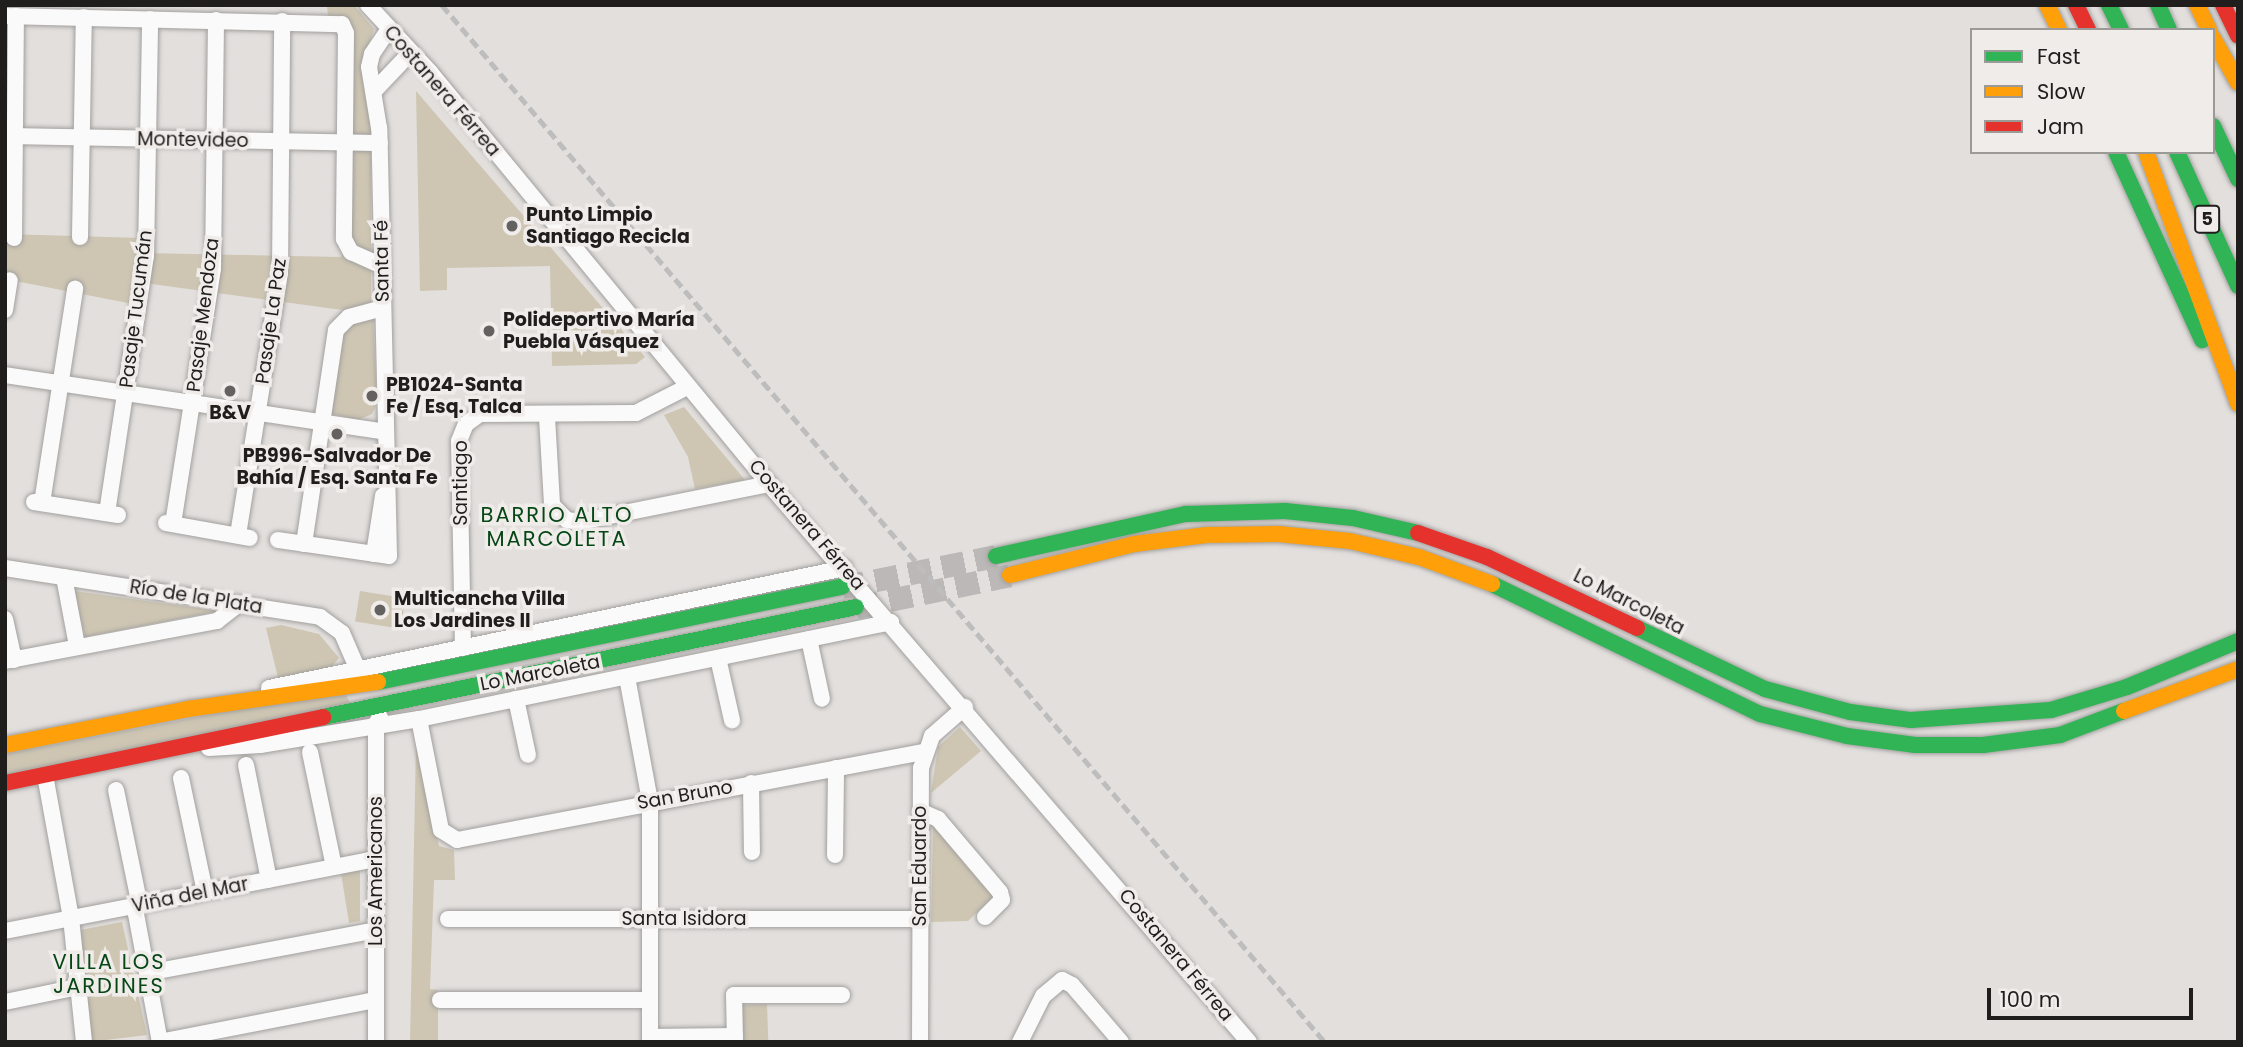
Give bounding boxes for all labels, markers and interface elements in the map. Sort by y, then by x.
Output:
street label: Costanera Férrea [379,21,505,161]
legend [1970,28,2215,154]
text: Fast [2037,42,2080,71]
text: Slow [2037,77,2085,106]
text: Jam [2037,112,2084,141]
street label: Montevideo [137,128,249,152]
place label: Punto Limpio Santiago Recicla [526,204,690,248]
road number: 5 [2193,204,2221,233]
marker: Punto Limpio Santiago Recicla [504,218,520,234]
street label: Santa Fé [370,220,394,302]
street label: Pasaje Tucumán [115,229,157,389]
street label: Pasaje Mendoza [182,237,224,393]
street label: Pasaje La Paz [251,257,291,385]
place label: Polideportivo María Puebla Vásquez [503,309,695,353]
marker: Polideportivo María Puebla Vásquez [481,323,497,339]
place label: PB1024-Santa Fe / Esq. Talca [386,374,523,418]
marker: B&V [222,383,238,399]
marker: PB1024-Santa Fe / Esq. Talca [364,388,380,404]
place label: B&V [209,402,251,424]
marker: PB996-Salvador De Bahía / Esq. Santa Fe [329,426,345,442]
street label: Santiago [450,440,472,526]
place label: PB996-Salvador De Bahía / Esq. Santa Fe [236,445,438,489]
street label: Costanera Férrea [744,455,870,595]
district label: BARRIO ALTO MARCOLETA [482,502,632,552]
street label: Lo Marcoleta [1570,564,1688,640]
street label: Río de la Plata [128,575,264,619]
place label: Multicancha Villa Los Jardines II [394,588,565,632]
marker: Multicancha Villa Los Jardines II [372,602,388,618]
street label: Lo Marcoleta [478,650,602,696]
street label: San Bruno [636,775,734,815]
street label: Los Americanos [365,796,387,946]
street label: San Eduardo [909,806,931,926]
street label: Viña del Mar [130,873,250,917]
street label: Costanera Férrea [1114,884,1238,1026]
street label: Santa Isidora [621,908,747,930]
district label: VILLA LOS JARDINES [54,949,164,999]
scale bar [1991,974,2198,1018]
text: 100 m [2000,985,2060,1014]

